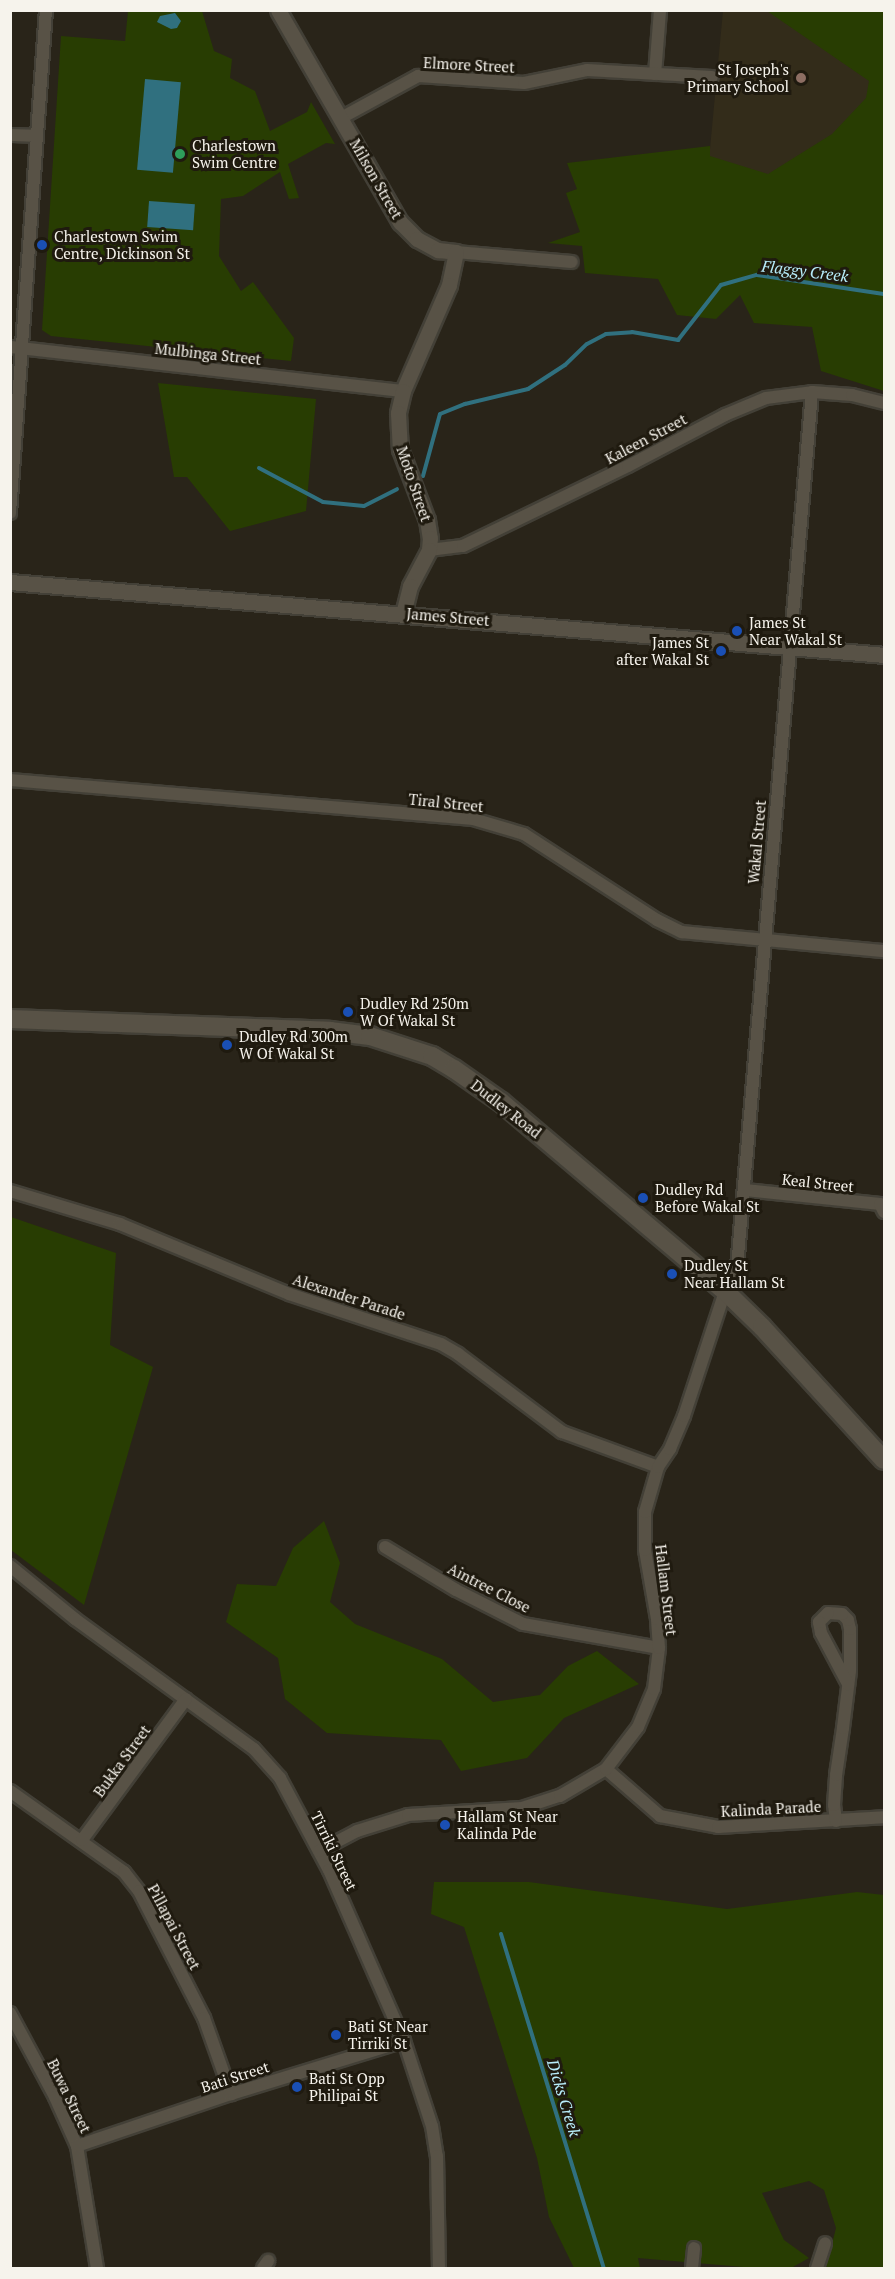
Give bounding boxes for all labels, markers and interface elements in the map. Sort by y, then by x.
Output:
street label: Elmore Street [423,54,515,76]
place label: St Joseph's Primary School [687,60,789,95]
marker: St Joseph's Primary School [794,71,808,85]
place label: Charlestown Swim Centre [192,136,277,171]
street label: Milson Street [346,136,406,222]
marker: Charlestown Swim Centre [173,147,187,161]
place label: Charlestown Swim Centre, Dickinson St [54,227,191,262]
marker: Charlestown Swim Centre, Dickinson St [35,238,49,252]
water label: Flaggy Creek [760,256,850,286]
street label: Mulbinga Street [154,339,262,369]
street label: Kaleen Street [602,410,690,468]
street label: Moto Street [393,444,435,524]
street label: James Street [406,604,490,630]
place label: James St Near Wakal St [749,613,842,648]
marker: James St Near Wakal St [730,624,744,638]
place label: James St after Wakal St [616,633,709,668]
marker: James St after Wakal St [714,644,728,658]
street label: Tiral Street [408,790,484,816]
street label: Wakal Street [744,799,770,885]
place label: Dudley Rd 250m W Of Wakal St [360,994,469,1029]
marker: Dudley Rd 250m W Of Wakal St [341,1005,355,1019]
place label: Dudley Rd 300m W Of Wakal St [239,1027,348,1062]
marker: Dudley Rd 300m W Of Wakal St [220,1038,234,1052]
street label: Dudley Road [467,1076,545,1142]
street label: Keal Street [781,1170,855,1196]
place label: Dudley Rd Before Wakal St [655,1180,760,1215]
marker: Dudley Rd Before Wakal St [636,1191,650,1205]
place label: Dudley St Near Hallam St [684,1256,785,1291]
marker: Dudley St Near Hallam St [665,1267,679,1281]
street label: Alexander Parade [290,1270,408,1324]
street label: Hallam Street [651,1543,681,1637]
street label: Aintree Close [445,1559,533,1617]
street label: Bukka Street [90,1722,154,1800]
street label: Kalinda Parade [720,1797,822,1821]
place label: Hallam St Near Kalinda Pde [457,1807,558,1842]
street label: Tirriki Street [307,1809,361,1893]
marker: Hallam St Near Kalinda Pde [438,1818,452,1832]
street label: Pillapai Street [144,1881,204,1973]
place label: Bati St Near Tirriki St [348,2017,428,2052]
marker: Bati St Near Tirriki St [329,2028,343,2042]
street label: Buwa Street [43,2056,95,2136]
water label: Dicks Creek [543,2057,585,2139]
street label: Bati Street [199,2058,271,2096]
place label: Bati St Opp Philipai St [309,2069,385,2104]
marker: Bati St Opp Philipai St [290,2080,304,2094]

